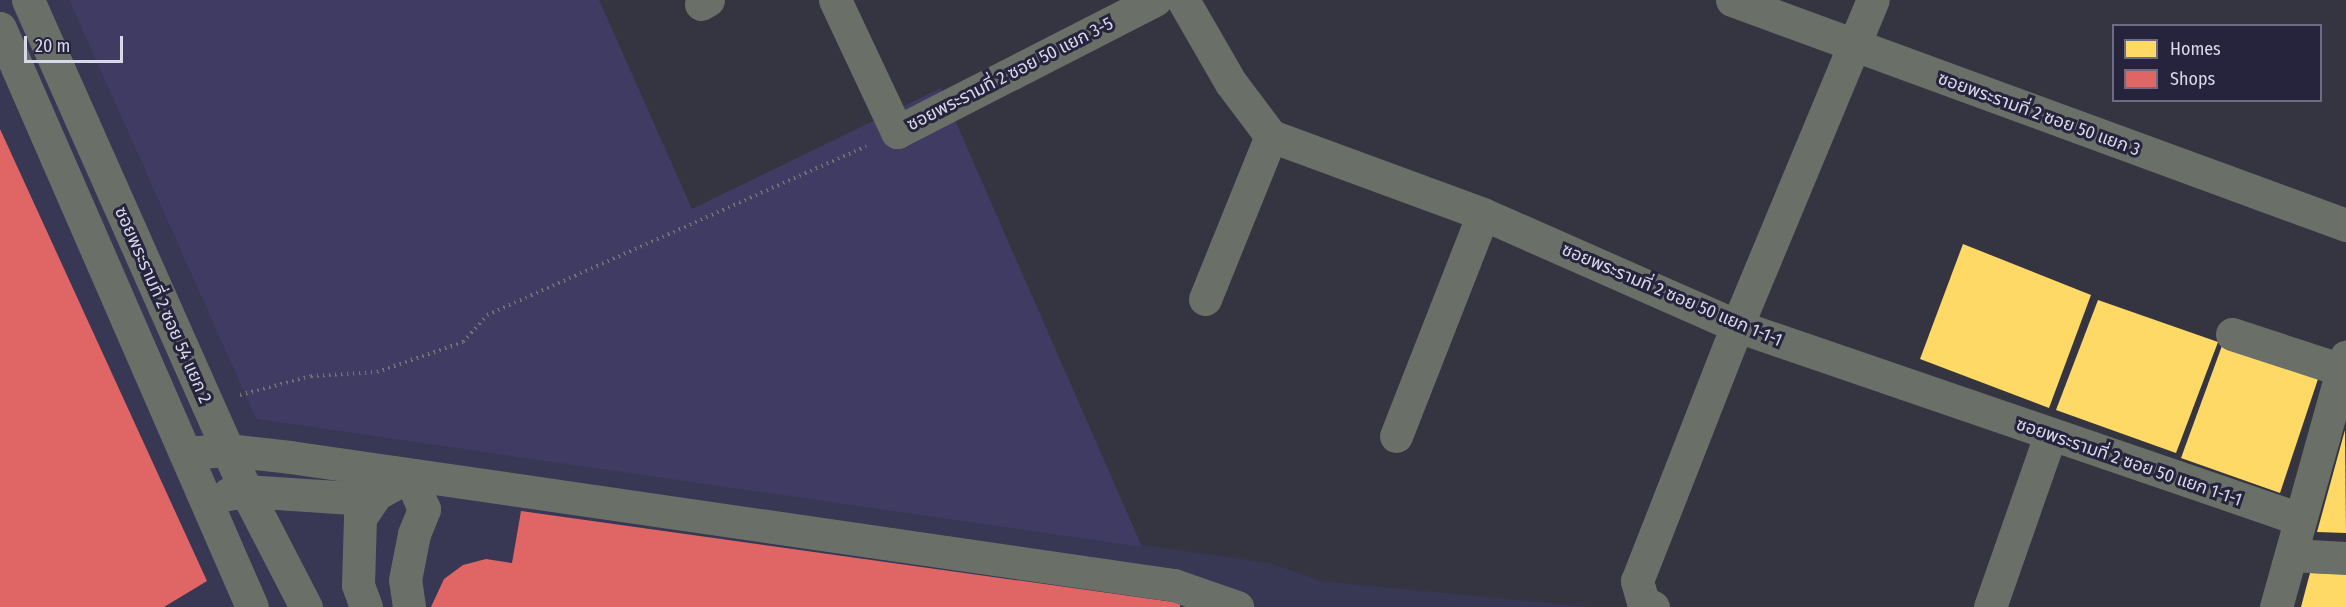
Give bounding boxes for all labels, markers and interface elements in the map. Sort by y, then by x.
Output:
street label: ซอยพระรามที่ 2 ซอย 50 แยก 3-5 [903,13,1117,135]
scale bar [27,24,126,62]
legend [2112,24,2322,102]
text: 20 m [35,35,70,57]
text: Homes [2170,38,2221,60]
street label: ซอยพระรามที่ 2 ซอย 50 แยก 3 [1935,67,2143,161]
text: Shops [2170,68,2215,90]
street label: ซอยพระรามที่ 2 ซอย 54 แยก 2 [110,203,216,407]
street label: ซอยพระรามที่ 2 ซอย 50 แยก 1-1-1 [1559,239,1785,351]
street label: ซอยพระรามที่ 2 ซอย 50 แยก 1-1-1 [2013,413,2245,511]

